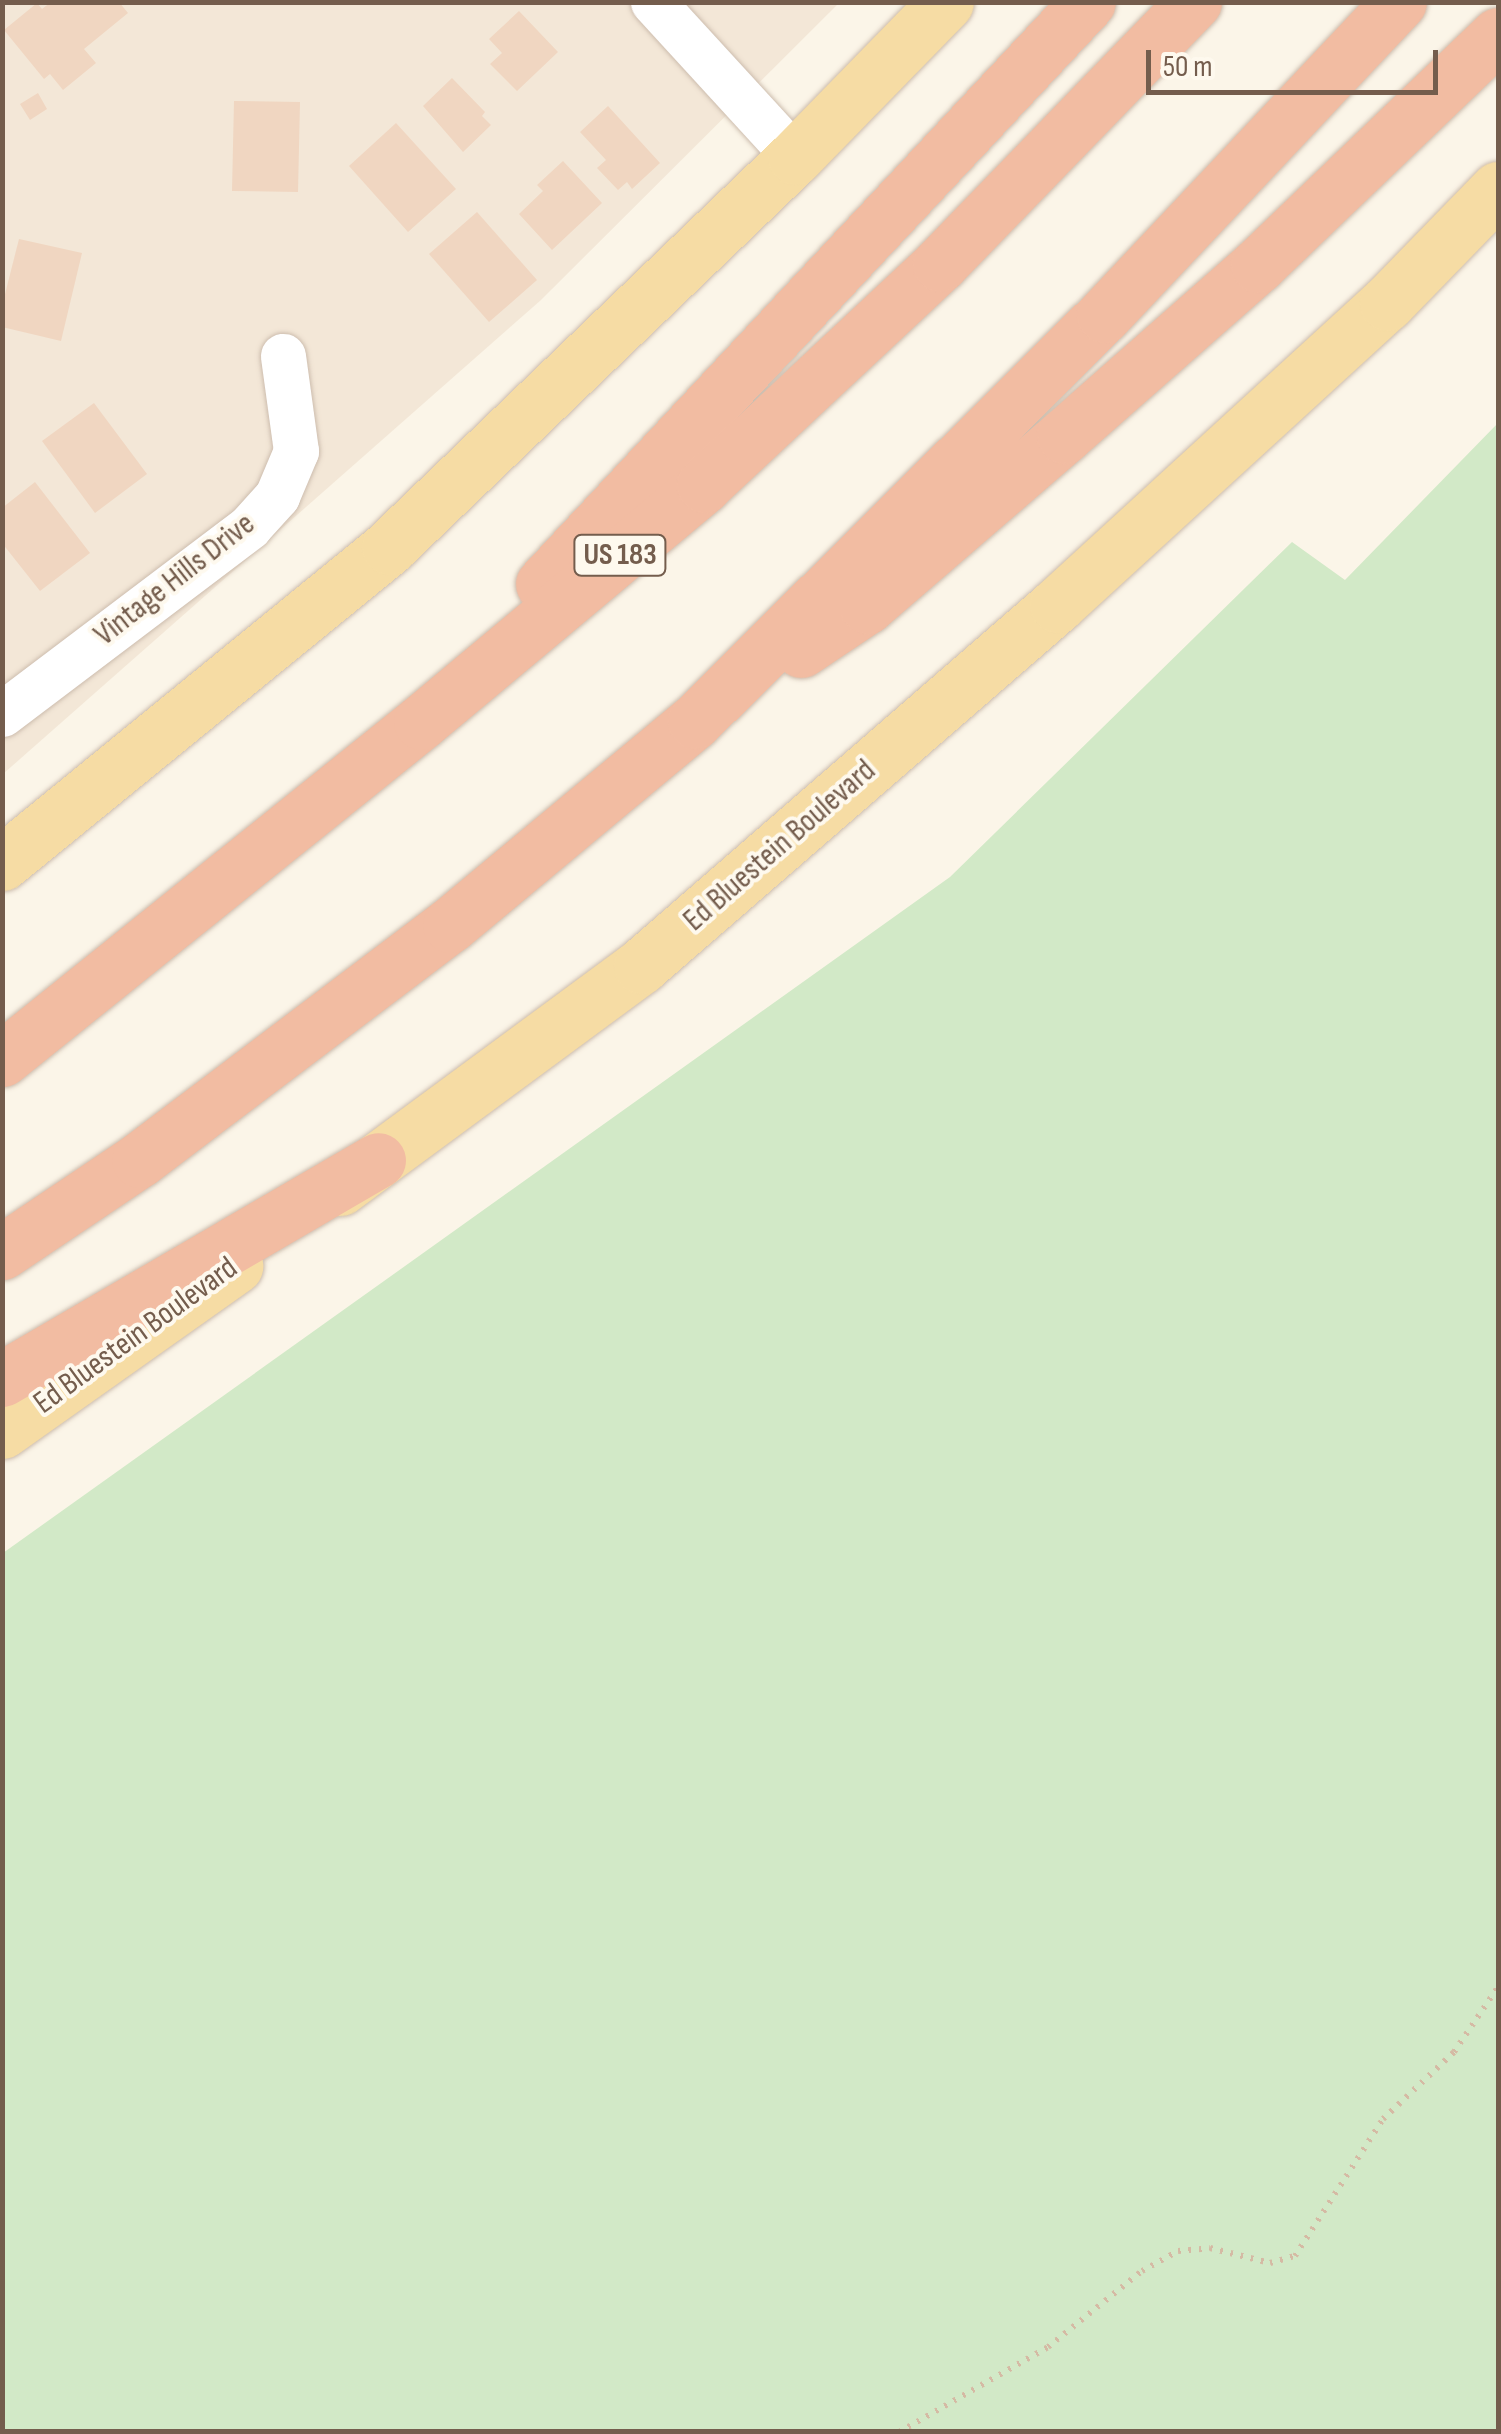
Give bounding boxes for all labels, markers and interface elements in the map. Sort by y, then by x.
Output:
scale bar [1151,30,1444,92]
text: 50 m [1163,49,1212,85]
street label: Vintage Hills Drive [87,505,263,655]
road number: US 183 [572,530,668,580]
street label: Ed Bluestein Boulevard [676,752,884,940]
street label: Ed Bluestein Boulevard [27,1249,245,1423]

